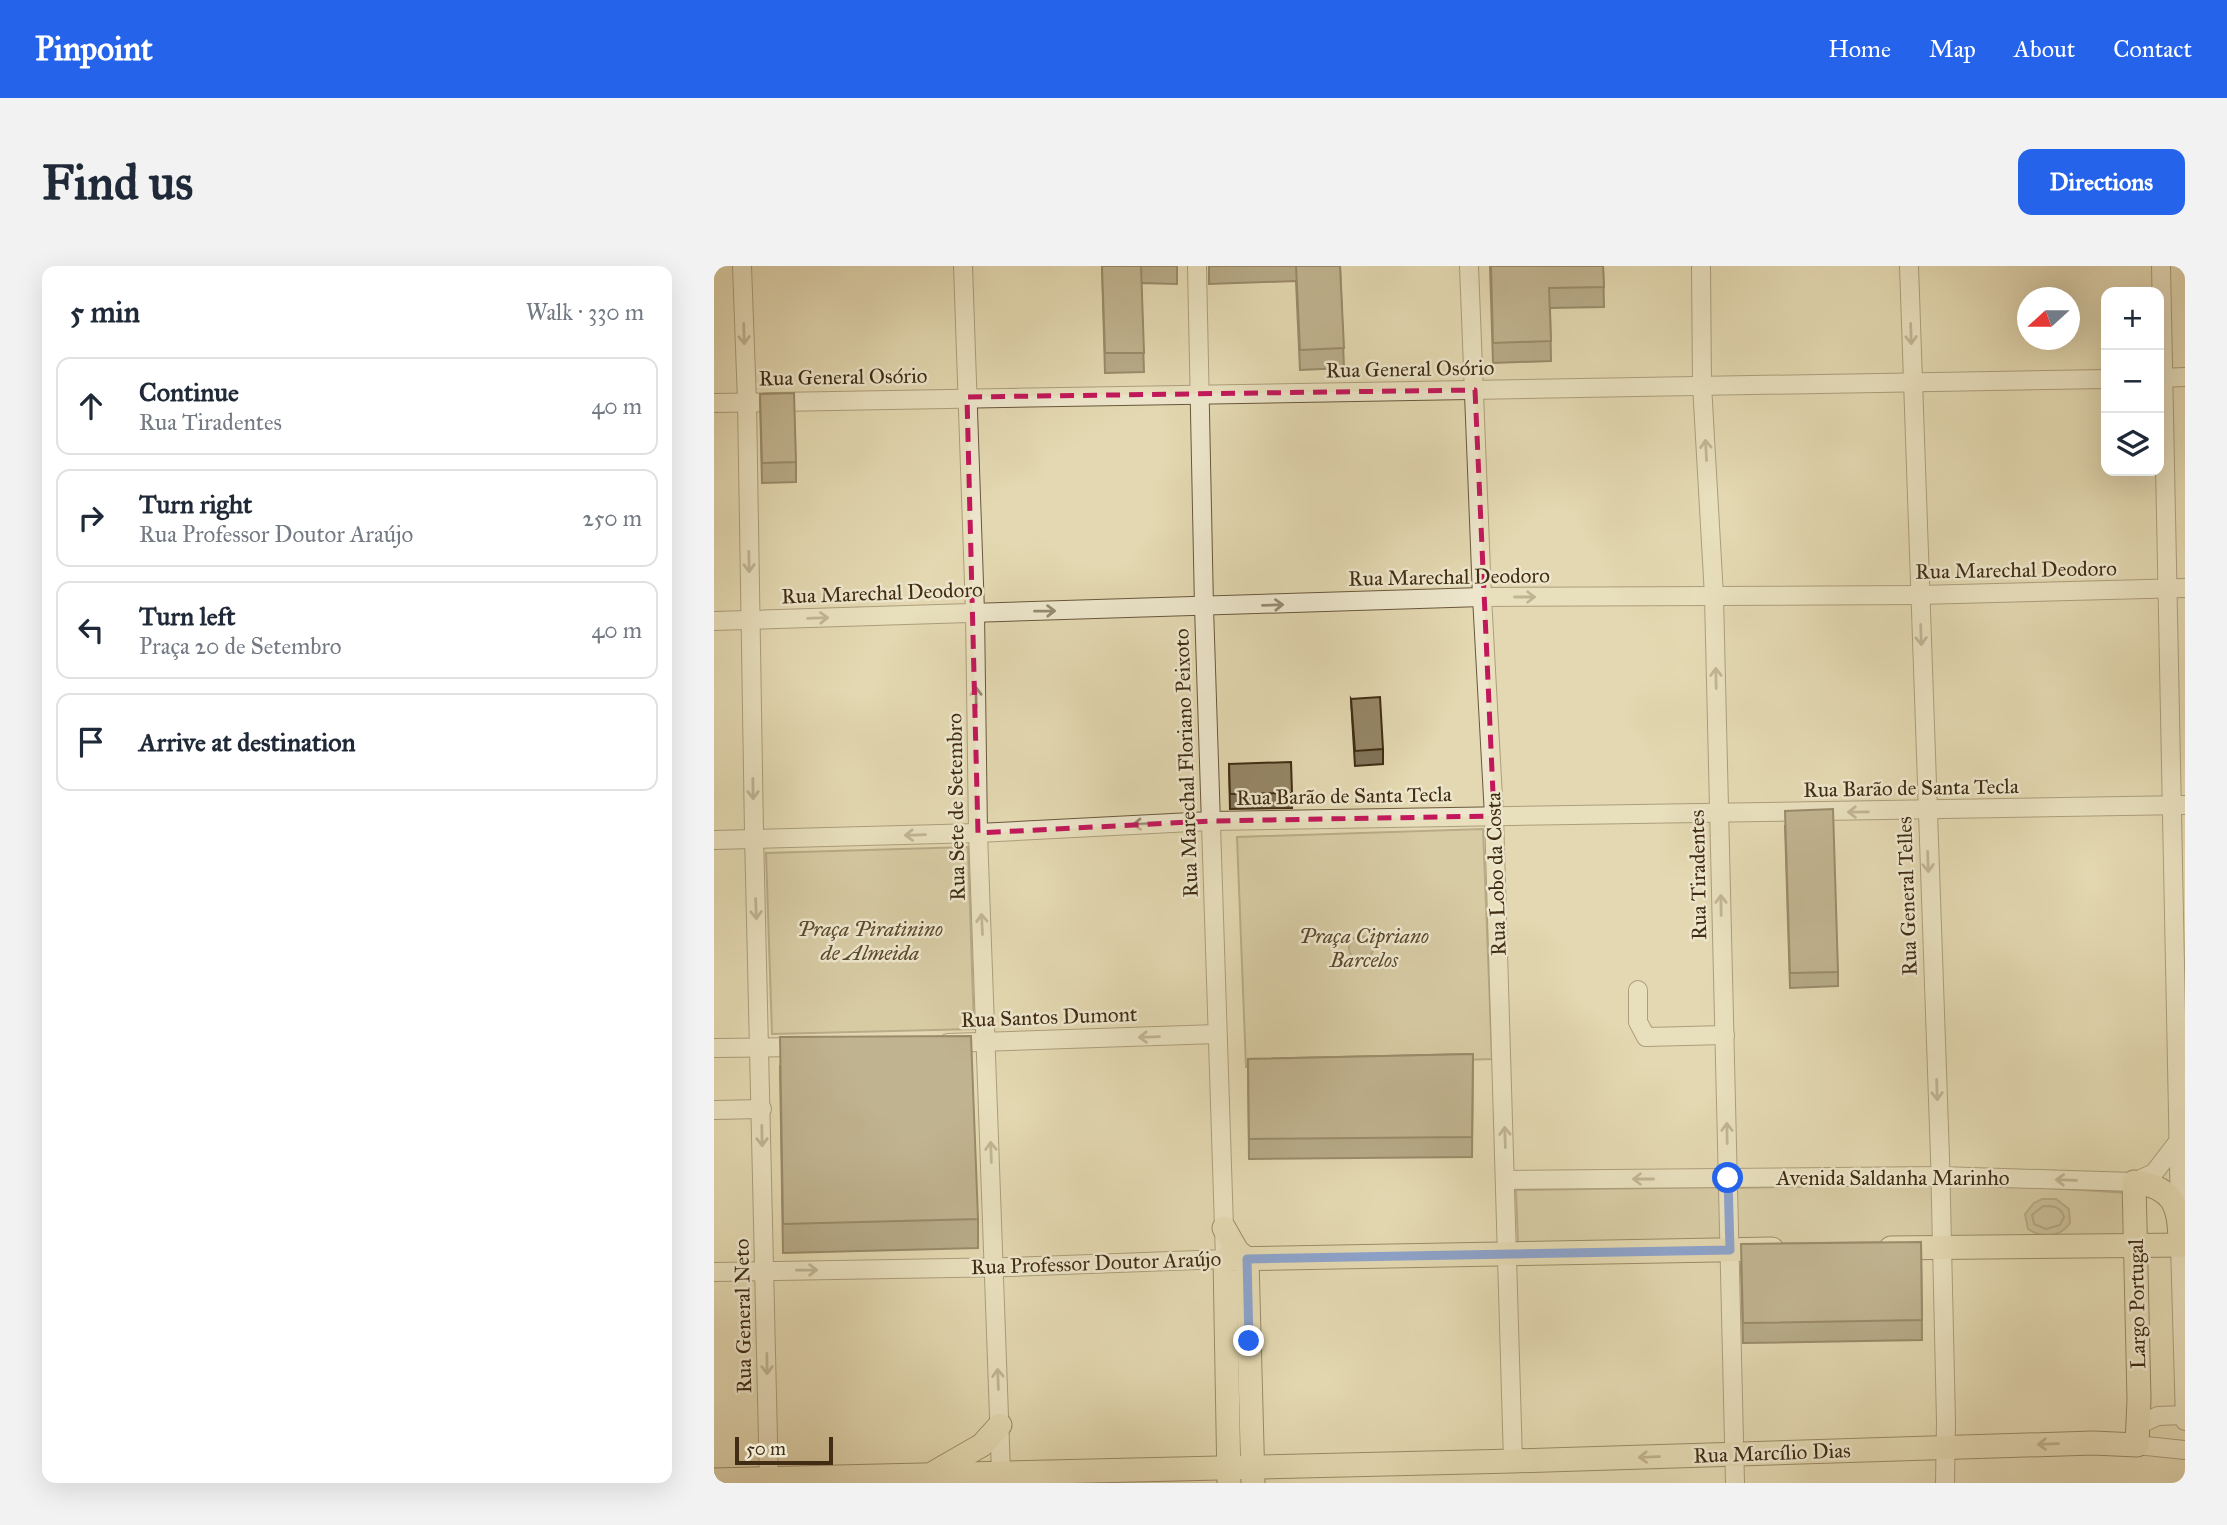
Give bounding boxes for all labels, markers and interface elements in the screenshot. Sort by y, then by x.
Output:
text: Pinpoint [35,29,153,69]
text: Home [1828,34,1891,64]
text: Map [1929,34,1976,64]
text: About [2014,34,2075,64]
text: Contact [2113,34,2192,64]
button: Directions [2018,149,2185,215]
text: Find us [42,153,193,212]
north arrow [2017,287,2080,350]
map controls [2101,287,2164,476]
button: + [2101,287,2164,350]
text: 5 min [70,294,140,330]
text: Walk · 330 m [526,298,644,326]
one-way arrow [738,322,751,345]
one-way arrow [1904,322,1918,345]
button: − [2101,350,2164,413]
street label: Rua General Osório [1325,355,1495,383]
street label: Rua General Osório [758,363,928,391]
text: Continue [139,376,239,408]
icon: ahead [72,387,110,425]
text: 40 m [592,392,642,420]
text: Rua Tiradentes [139,408,282,436]
button: layers [2101,413,2164,476]
one-way arrow [1699,439,1712,462]
text: Turn right [139,488,252,520]
icon: right [72,499,110,537]
text: 250 m [582,504,642,532]
text: Rua Professor Doutor Araújo [139,520,413,548]
one-way arrow [742,550,756,573]
street label: Rua Marechal Deodoro [1915,555,2117,585]
street label: Rua Marechal Deodoro [1348,562,1550,592]
street label: Rua Marechal Deodoro [781,576,983,610]
one-way arrow [1513,590,1536,604]
one-way arrow [1261,598,1284,611]
text: Turn left [139,600,235,632]
one-way arrow [1034,604,1057,617]
icon: left [72,611,110,649]
one-way arrow [806,611,829,624]
text: 40 m [592,616,642,644]
one-way arrow [1914,623,1927,646]
street label: Rua Marechal Floriano Peixoto [1168,628,1204,898]
text: Praça 20 de Setembro [139,632,342,660]
one-way arrow [1709,666,1723,689]
one-way arrow [969,686,983,709]
street label: Rua Sete de Setembro [941,713,971,901]
icon: arrive [72,723,110,761]
text: Arrive at destination [139,726,356,758]
street label: Rua Barão de Santa Tecla [1803,773,2019,803]
one-way arrow [746,777,760,800]
street label: Rua Barão de Santa Tecla [1236,781,1452,811]
street label: Rua Lobo da Costa [1480,792,1512,956]
one-way arrow [1847,805,1870,819]
street label: Rua Tiradentes [1684,810,1712,940]
street label: Rua General Telles [1891,816,1923,976]
one-way arrow [1132,818,1154,831]
one-way arrow [904,828,927,842]
one-way arrow [1922,851,1935,874]
one-way arrow [1715,894,1728,917]
one-way arrow [750,897,763,920]
one-way arrow [975,913,988,936]
park label: Praça Piratinino de Almeida [797,916,943,966]
park label: Praça Cipriano Barcelos [1299,923,1429,973]
street label: Rua Santos Dumont [960,1001,1138,1033]
one-way arrow [1138,1030,1161,1043]
one-way arrow [1931,1078,1944,1101]
one-way arrow [1720,1121,1734,1144]
one-way arrow [756,1125,769,1148]
one-way arrow [1498,1125,1511,1148]
one-way arrow [984,1141,998,1164]
route start [1712,1162,1743,1193]
street label: Avenida Saldanha Marinho [1775,1165,2010,1191]
one-way arrow [1631,1172,1654,1186]
one-way arrow [2055,1173,2078,1187]
street label: Rua General Neto [729,1238,757,1394]
street label: Largo Portugal [2123,1238,2151,1369]
street label: Rua Professor Doutor Araújo [970,1246,1222,1280]
one-way arrow [795,1263,818,1276]
route end [1233,1325,1264,1356]
one-way arrow [760,1352,774,1375]
one-way arrow [992,1368,1005,1391]
scale bar [735,1434,833,1466]
text: 50 m [746,1437,786,1460]
street label: Rua Marcílio Dias [1693,1437,1851,1469]
one-way arrow [2037,1438,2060,1451]
one-way arrow [1638,1450,1661,1463]

